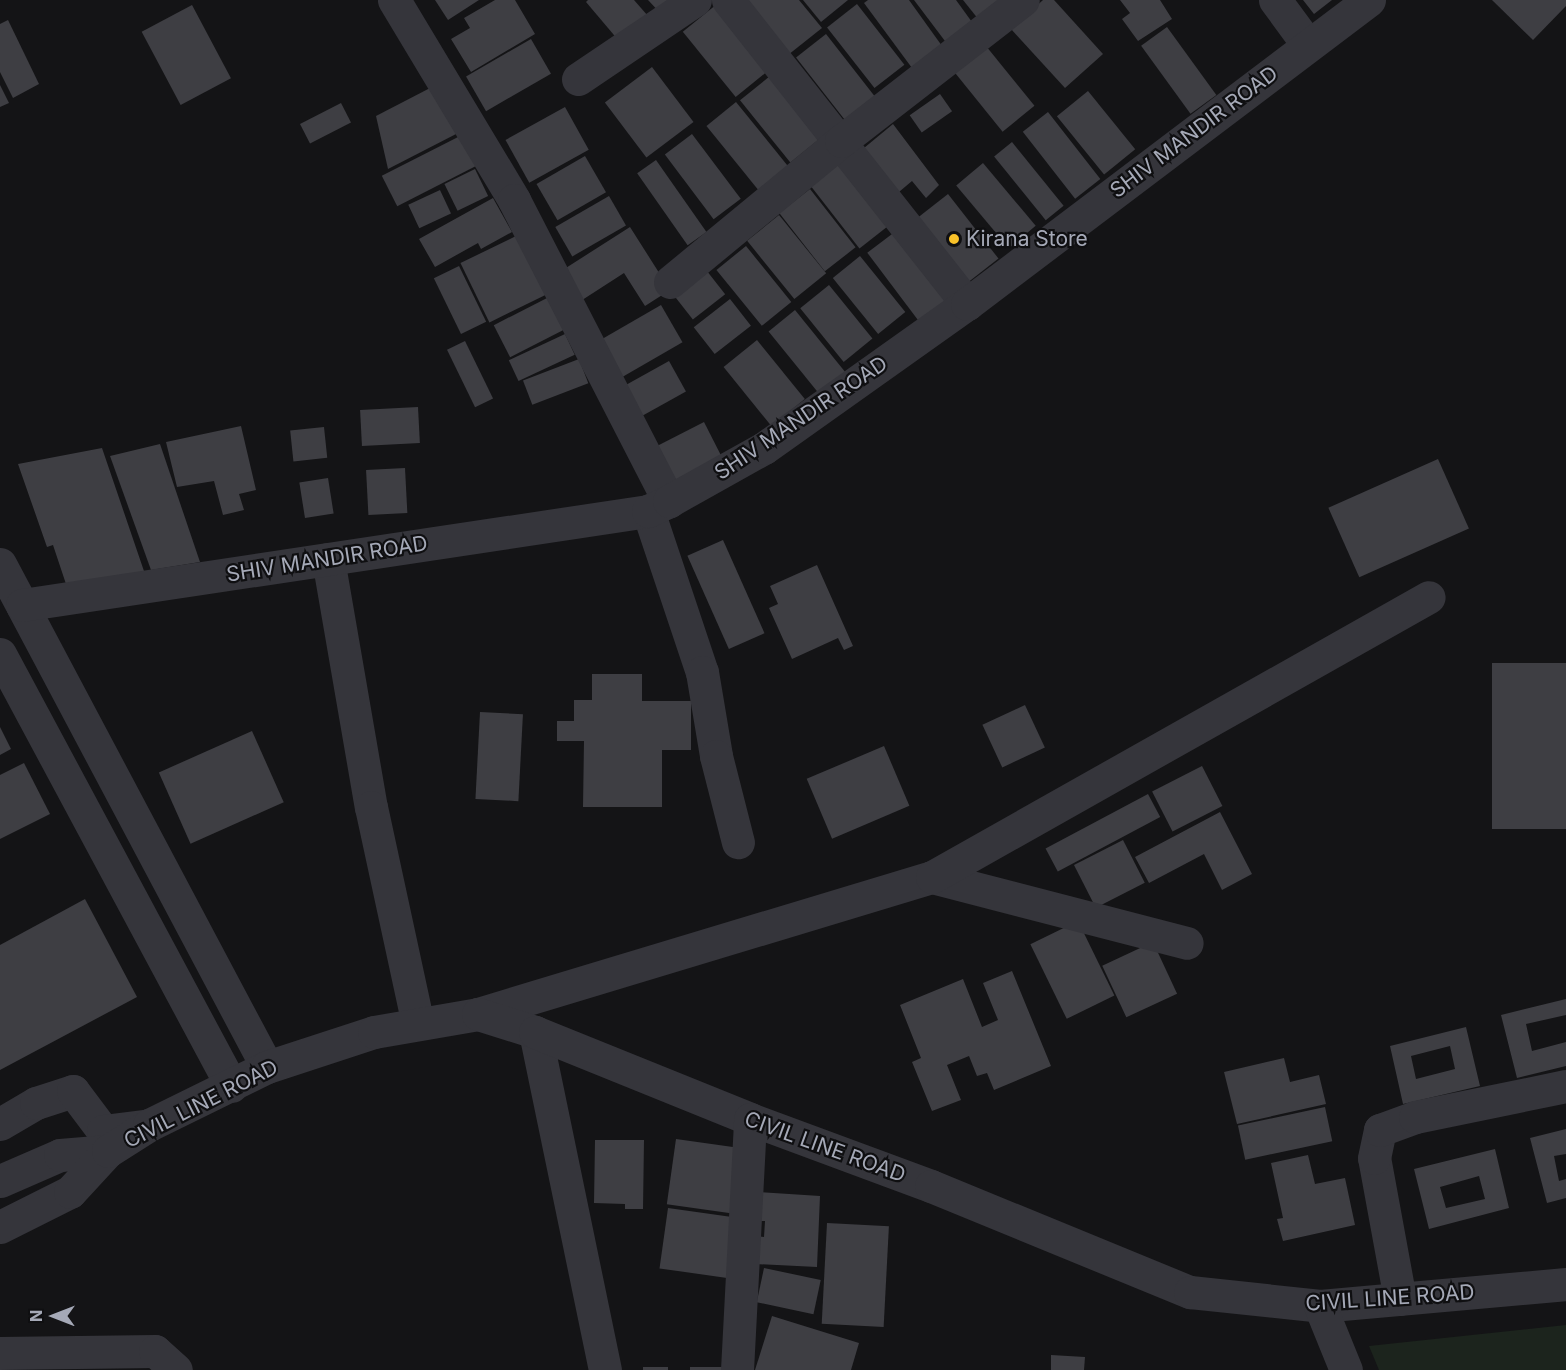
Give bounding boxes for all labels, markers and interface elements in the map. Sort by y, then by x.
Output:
street label: SHIV MANDIR ROAD [1105,61,1283,203]
place label: Kirana Store [966,226,1088,252]
marker: Kirana Store [947,232,961,246]
street label: SHIV MANDIR ROAD [710,351,892,485]
street label: SHIV MANDIR ROAD [225,531,429,587]
street label: CIVIL LINE ROAD [120,1054,282,1154]
street label: CIVIL LINE ROAD [741,1106,909,1188]
street label: CIVIL LINE ROAD [1305,1280,1475,1316]
north arrow [24,1286,84,1346]
text: N [26,1310,46,1322]

